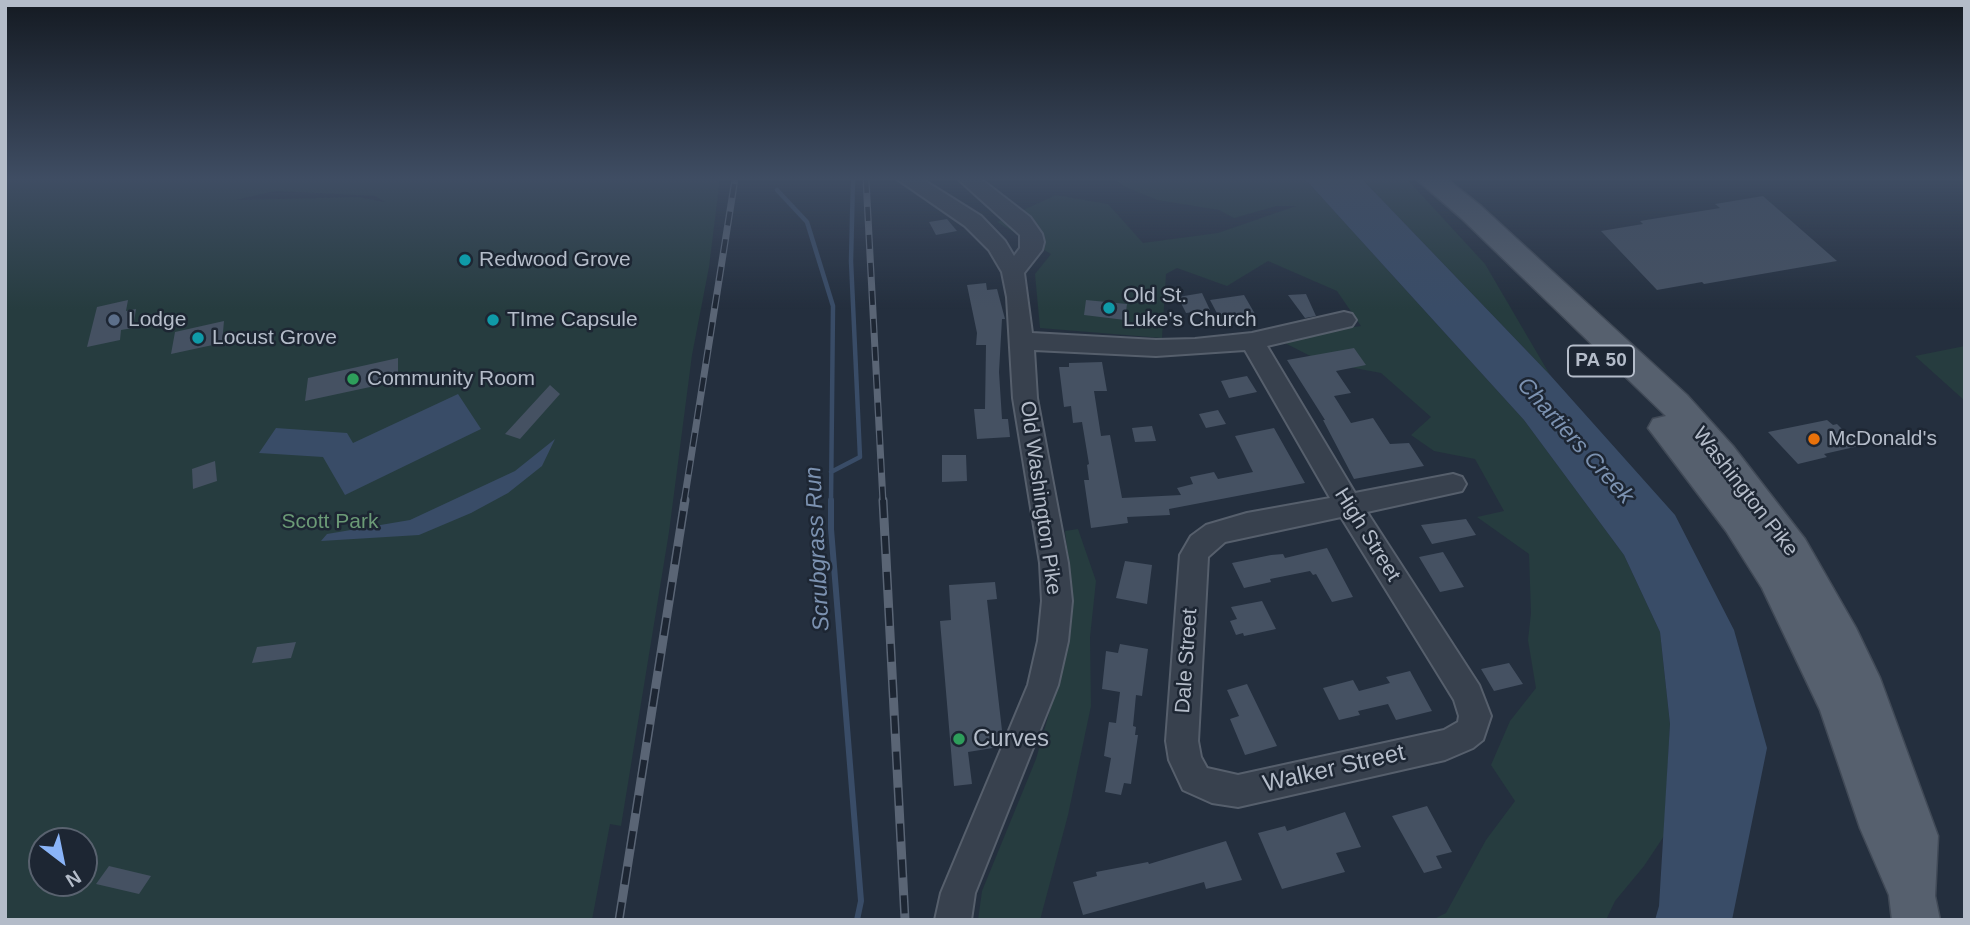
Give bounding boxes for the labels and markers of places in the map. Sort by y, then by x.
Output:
place label: Redwood Grove [479,247,631,273]
marker: Redwood Grove [457,252,473,268]
place label: Old St. Luke's Church [1123,283,1257,333]
marker: Old St. Luke's Church [1101,300,1117,316]
place label: Lodge [128,307,186,333]
place label: TIme Capsule [507,307,638,333]
marker: Lodge [106,312,122,328]
marker: TIme Capsule [485,312,501,328]
place label: Locust Grove [212,325,337,351]
marker: Locust Grove [190,330,206,346]
place label: Community Room [367,366,535,392]
marker: Community Room [345,371,361,387]
place label: McDonald's [1828,426,1937,452]
marker: McDonald's [1806,431,1822,447]
place label: Curves [973,725,1049,753]
marker: Curves [951,731,967,747]

